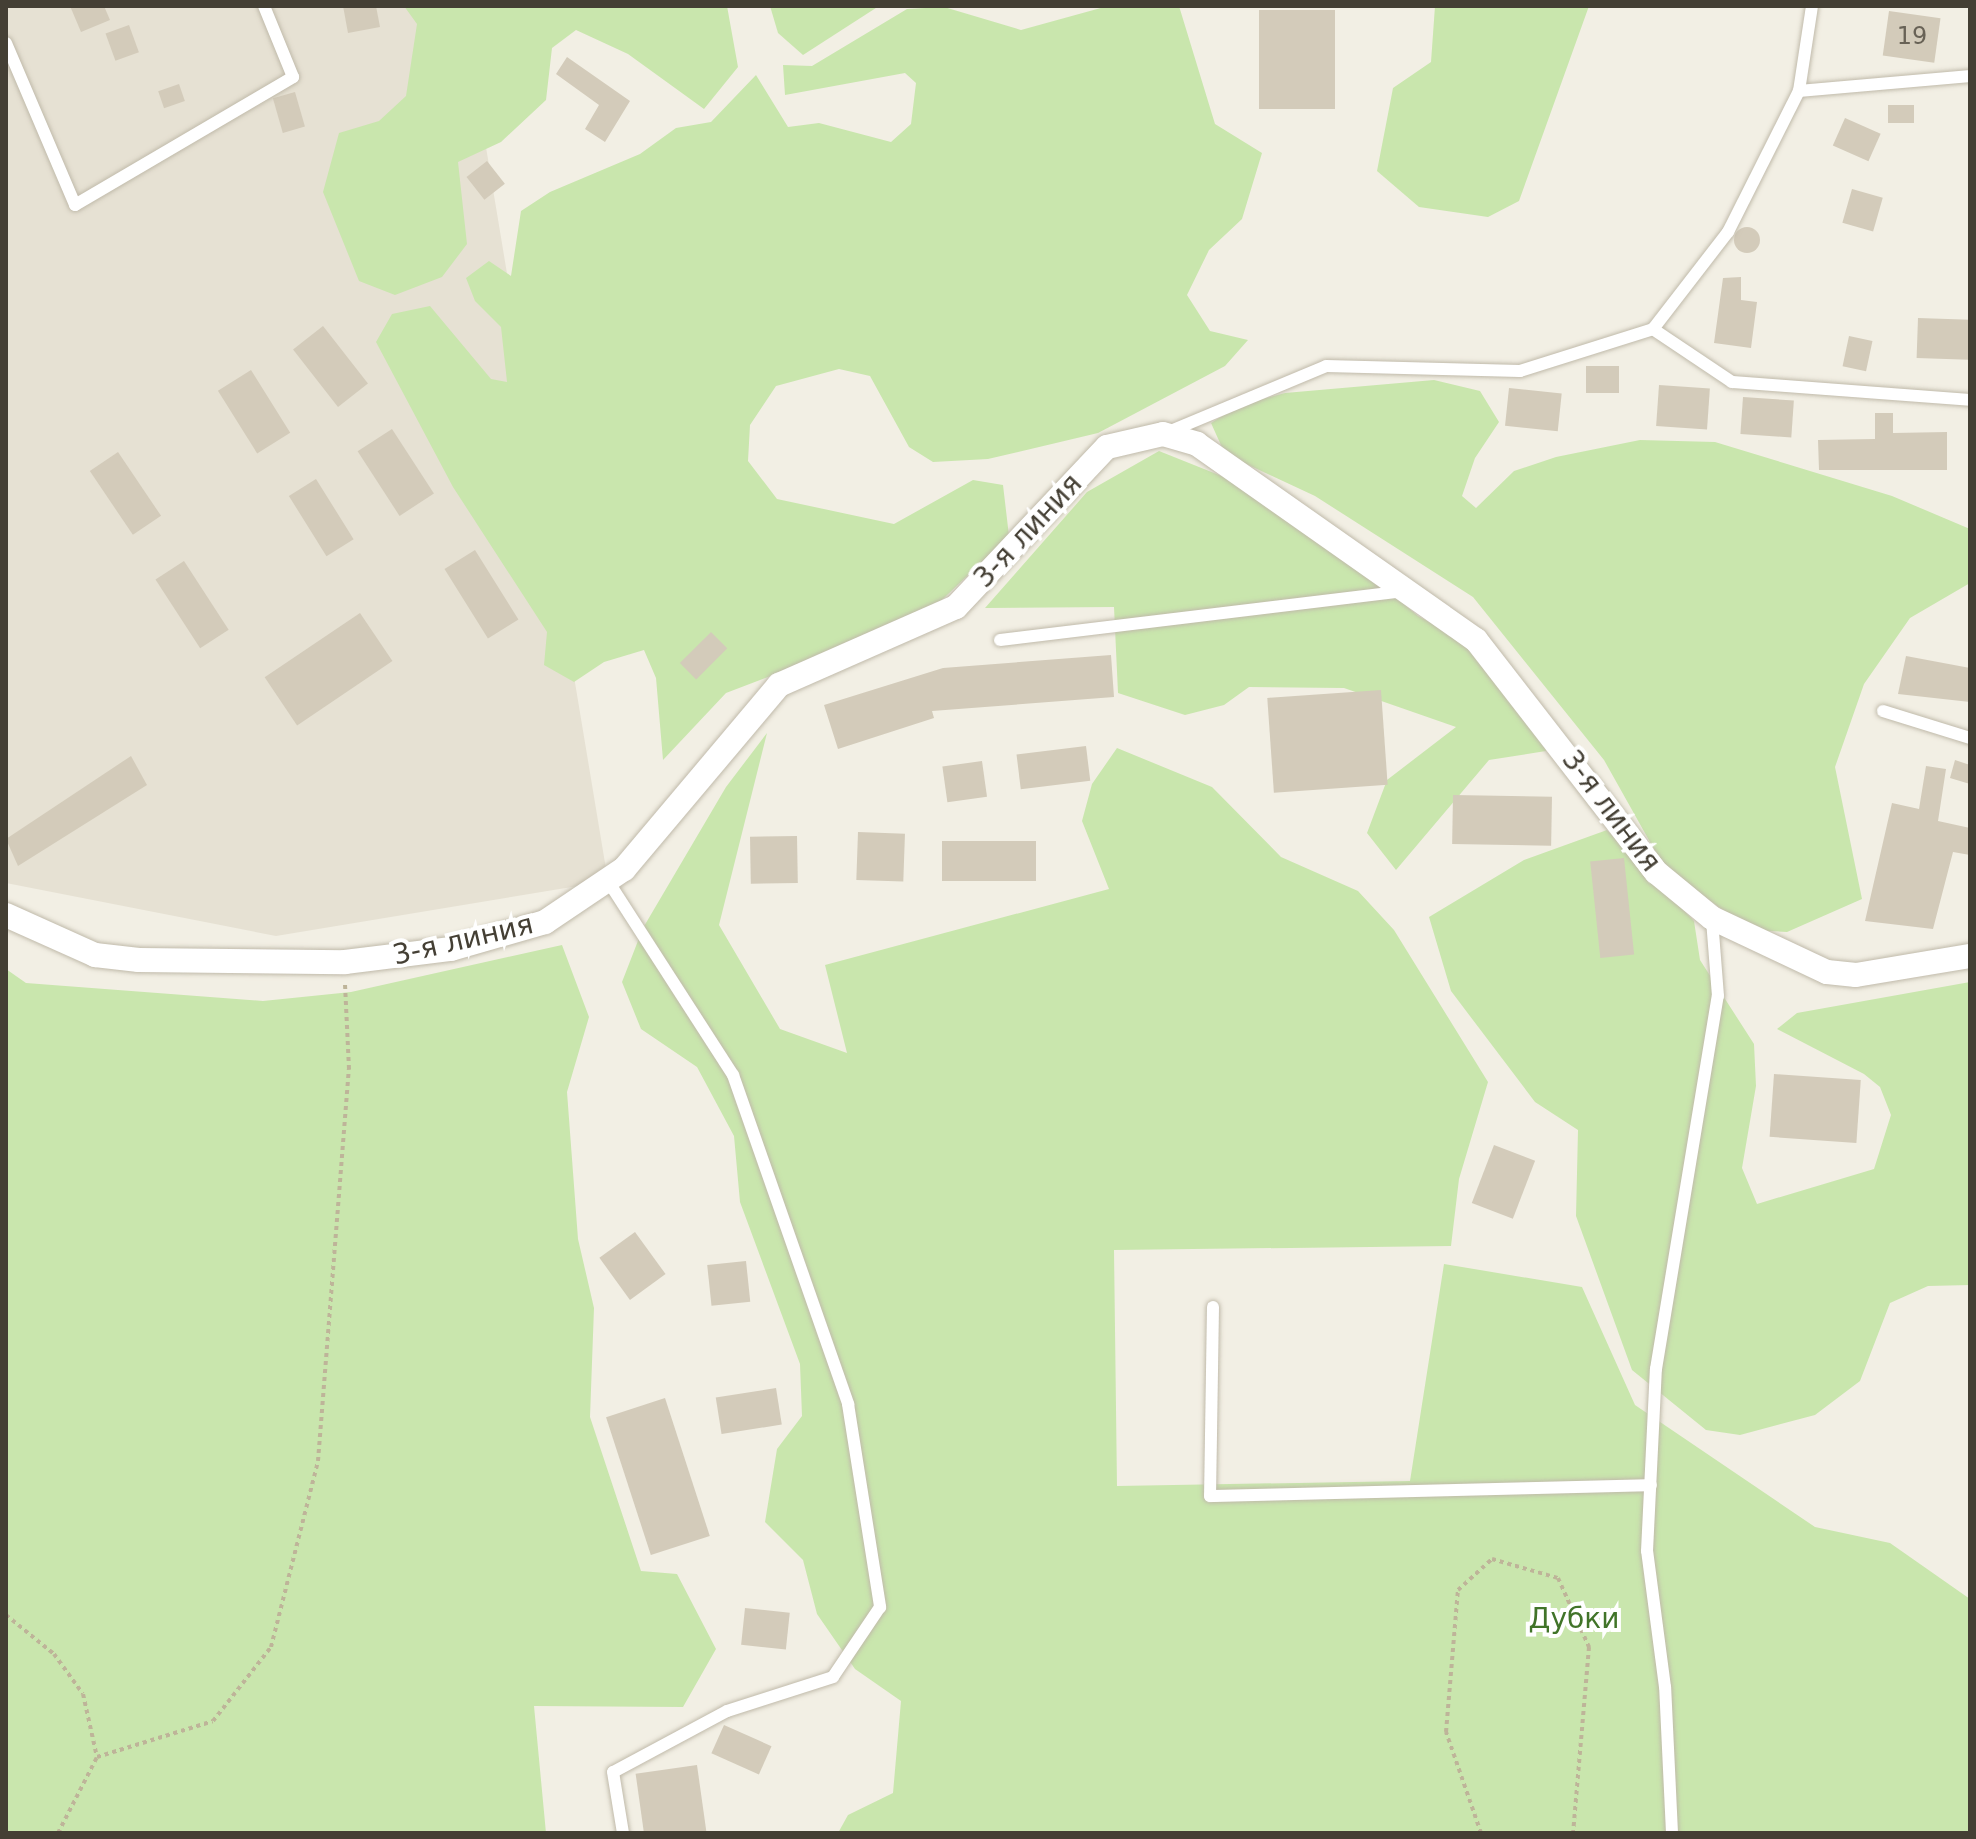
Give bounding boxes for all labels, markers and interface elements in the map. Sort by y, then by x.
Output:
house number: 19 [1897,23,1927,51]
street label: 3-я линия [967,467,1089,595]
street label: 3-я линия [1555,744,1667,878]
street label: 3-я линия [390,908,536,972]
park label: Дубки [1529,1602,1619,1636]

